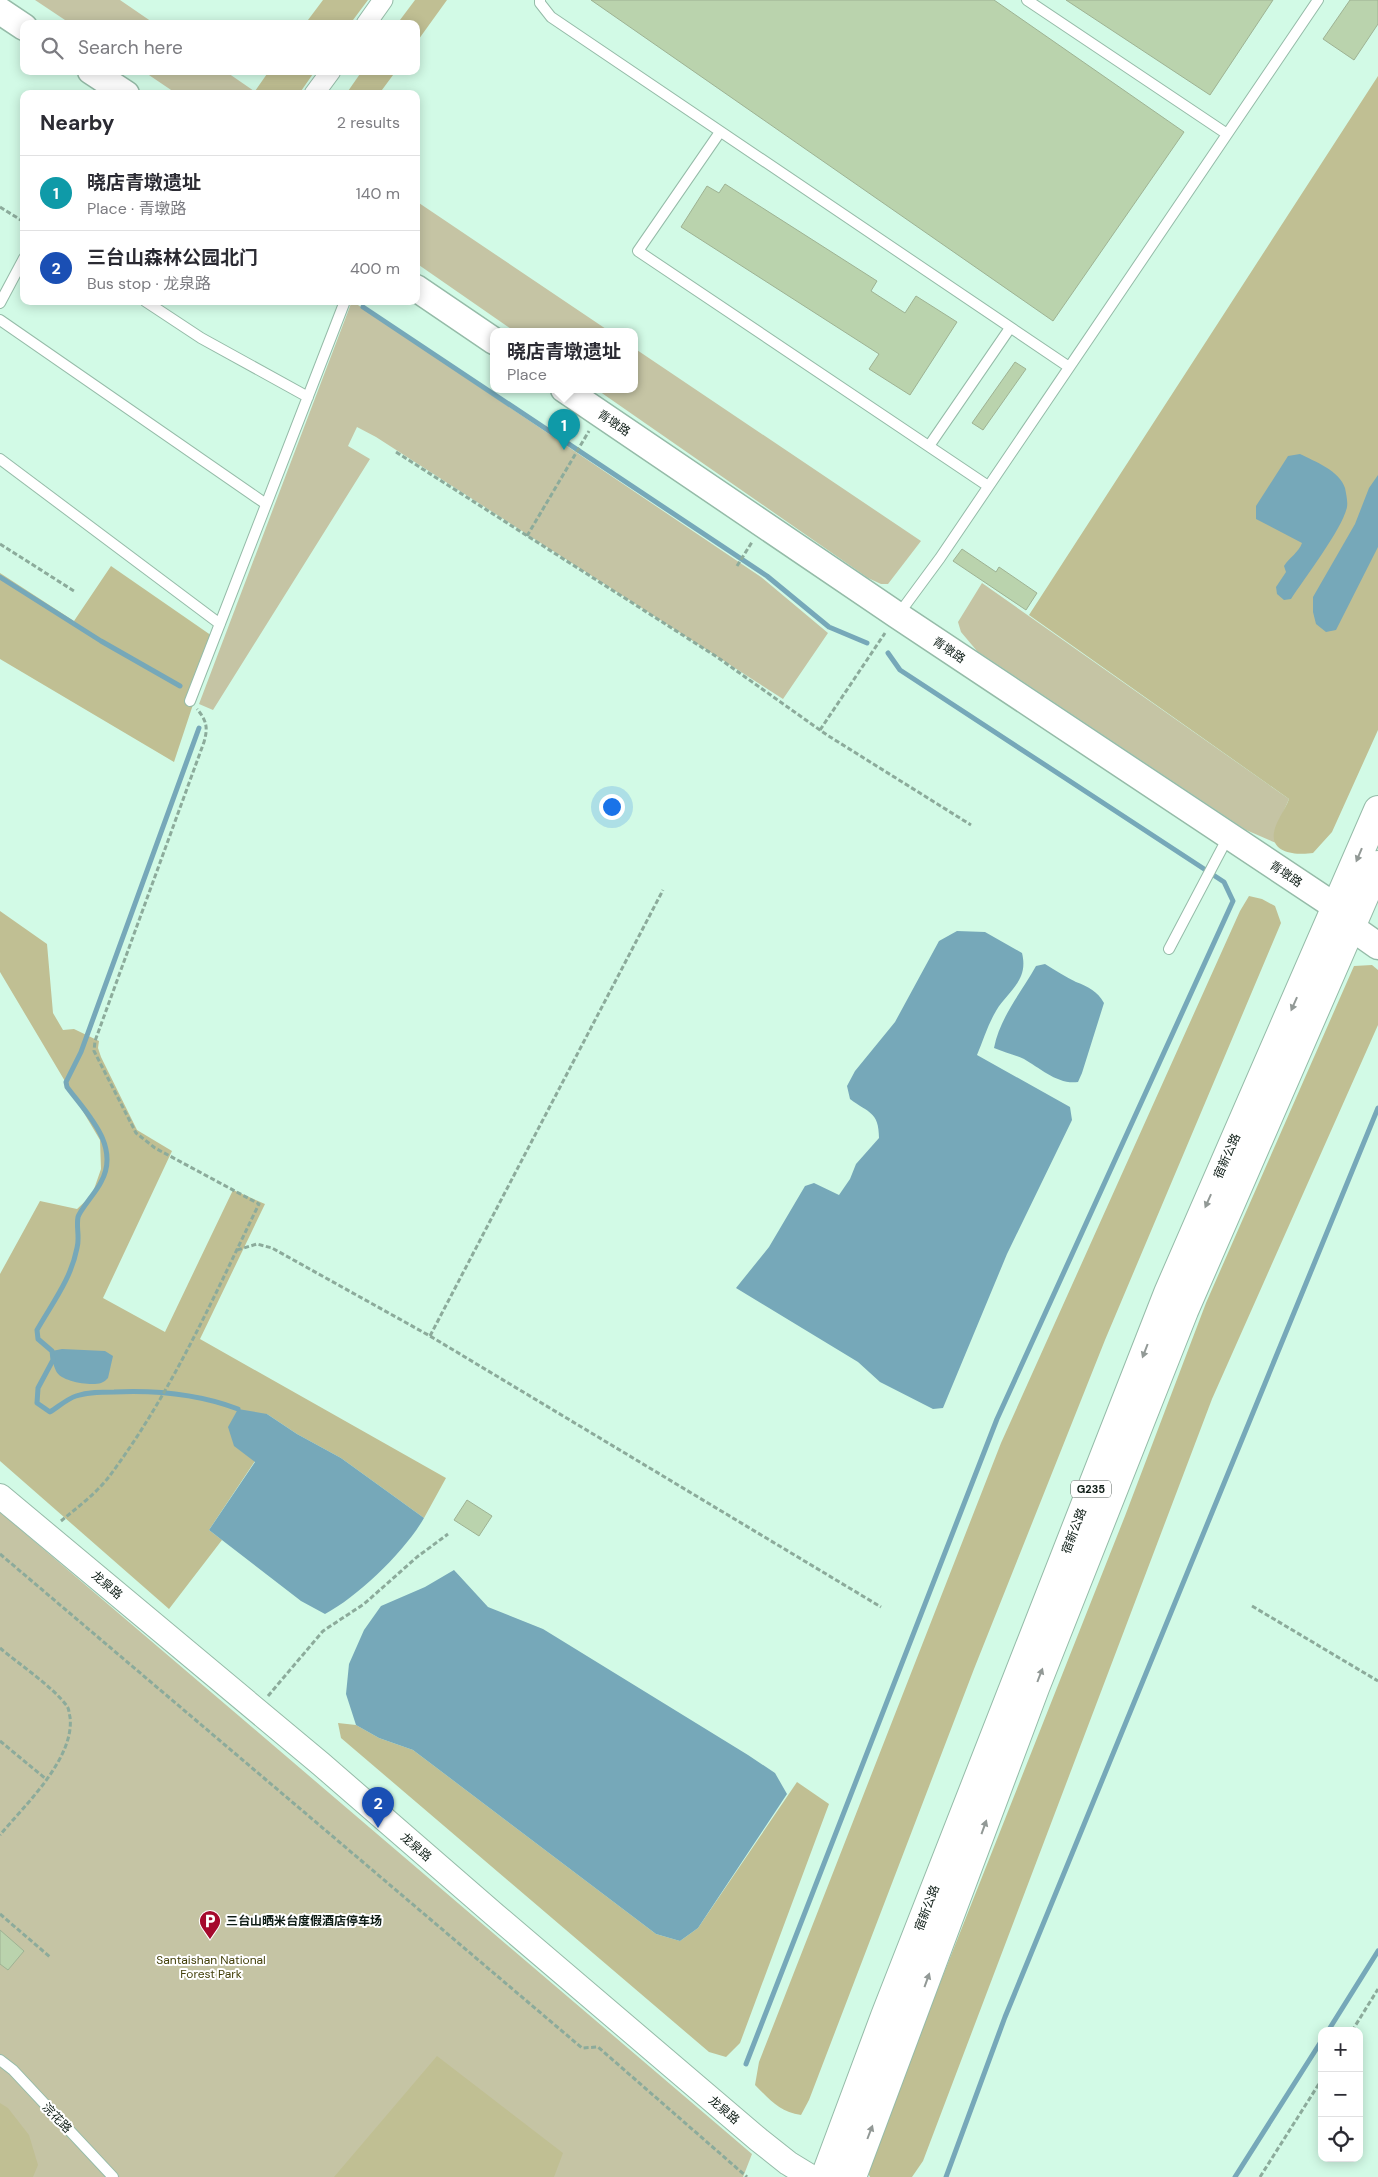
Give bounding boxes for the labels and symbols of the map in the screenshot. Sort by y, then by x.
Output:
street label: 青墩路 [595,406,633,440]
pin: 1 [548,409,580,450]
street label: 青墩路 [930,633,968,667]
your location [599,794,625,820]
one-way arrow [1354,848,1362,862]
street label: 青墩路 [1267,857,1305,891]
one-way arrow [1289,997,1297,1011]
street label: 宿新公路 [1210,1131,1244,1181]
one-way arrow [1203,1194,1211,1208]
one-way arrow [1141,1344,1149,1359]
road number: G235 [1071,1480,1111,1498]
street label: 宿新公路 [1058,1506,1090,1556]
street label: 龙泉路 [88,1567,126,1603]
one-way arrow [1037,1668,1045,1682]
pin: 2 [362,1787,394,1828]
one-way arrow [980,1819,988,1834]
street label: 龙泉路 [397,1829,435,1865]
street label: 宿新公路 [911,1883,943,1933]
parking icon: 三台山晒米台度假酒店停车场 [198,1909,222,1940]
place label: 三台山晒米台度假酒店停车场 [226,1913,382,1929]
park label: Santaishan National Forest Park [156,1952,266,1982]
one-way arrow [924,1972,931,1987]
street label: 龙泉路 [705,2092,743,2128]
street label: 浣花路 [39,2099,75,2137]
one-way arrow [866,2124,874,2139]

